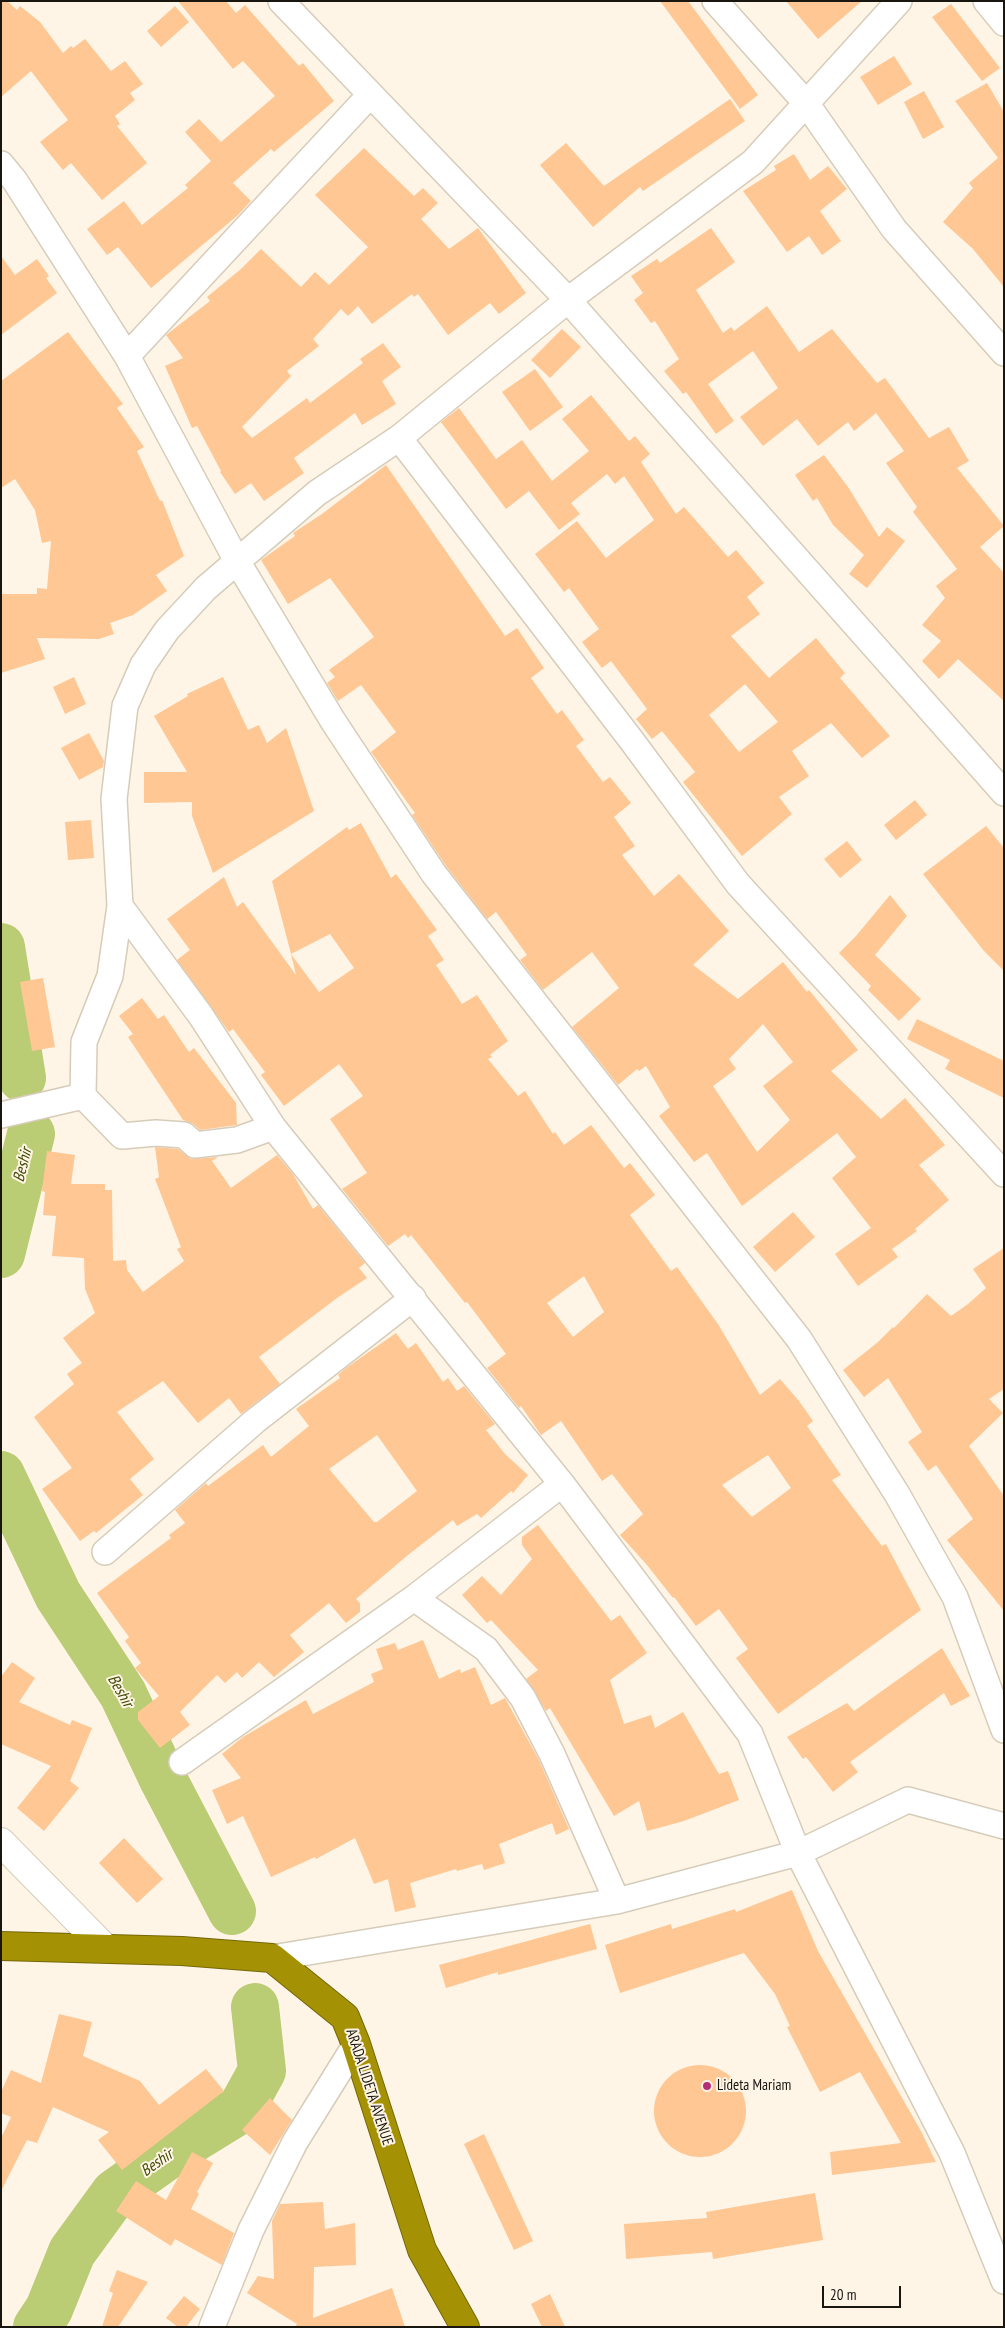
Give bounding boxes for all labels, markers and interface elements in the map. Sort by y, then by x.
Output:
water label: Beshir [10,1146,36,1184]
water label: Beshir [103,1671,137,1711]
street label: ARADA LIDETA AVENUE [342,2027,396,2147]
place label: Lideta Mariam [717,2077,791,2095]
marker: Lideta Mariam [701,2080,713,2092]
water label: Beshir [137,2145,177,2181]
scale bar [825,2276,904,2308]
text: 20 m [830,2285,856,2304]

